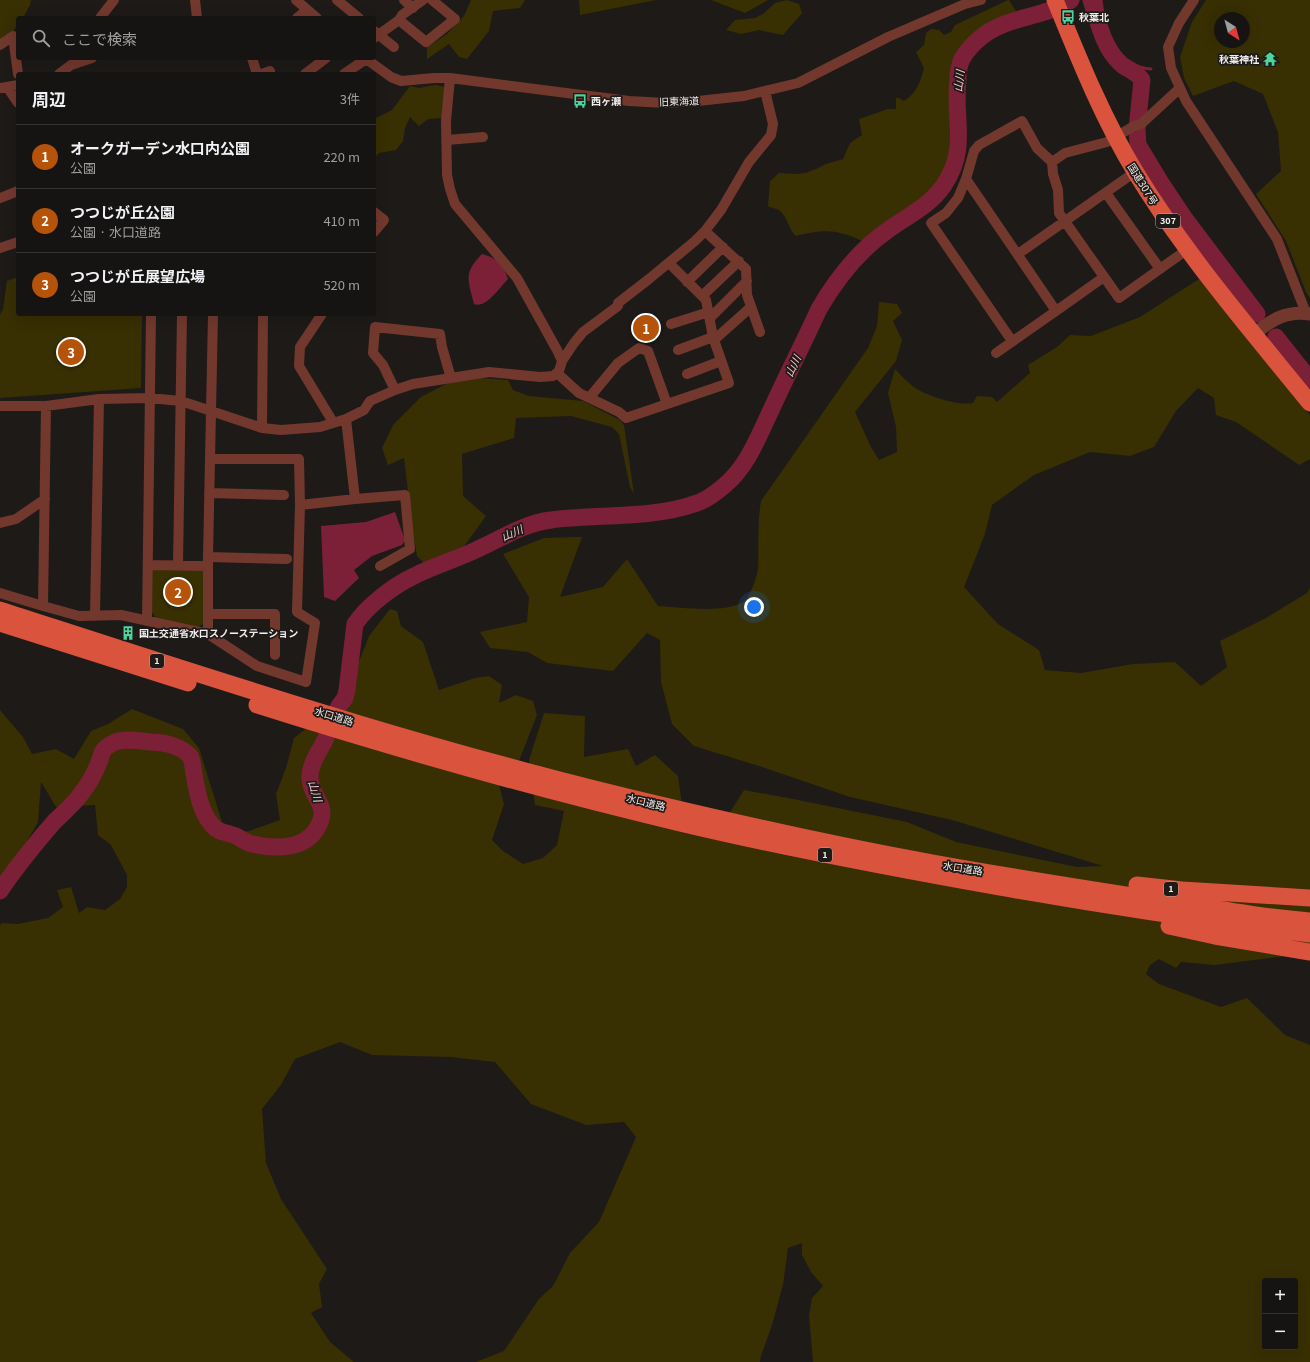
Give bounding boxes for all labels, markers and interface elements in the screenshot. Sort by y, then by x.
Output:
bus stop icon: 秋葉北 [1060,9,1076,25]
place label: 秋葉北 [1079,9,1109,24]
north arrow [1214,12,1250,48]
search box [16,16,376,60]
icon: search [30,27,52,49]
text: ここで検索 [62,28,137,49]
place label: 秋葉神社 [1219,51,1260,66]
temple icon: 秋葉神社 [1262,51,1278,67]
water label: 山川 [949,68,967,93]
text: 周辺 [32,86,66,111]
text: 3件 [340,89,360,108]
street label: 旧東海道 [659,92,699,109]
bus stop icon: 西ヶ瀬 [572,93,588,109]
place label: 西ヶ瀬 [591,93,622,108]
text: オークガーデン水口内公園 [70,137,250,158]
text: 1 [41,147,49,166]
text: 220 m [323,147,360,166]
text: 公園 [70,158,96,177]
street label: 国道307号 [1125,160,1162,207]
text: つつじが丘公園 [70,201,175,222]
text: 2 [41,211,49,230]
text: 410 m [323,211,360,230]
road number: 307 [1156,214,1180,228]
text: 公園 · 水口道路 [70,222,161,241]
text: つつじが丘展望広場 [70,265,205,286]
text: 3 [41,275,49,294]
text: 520 m [323,275,360,294]
text: 公園 [70,286,96,305]
pin: 1 [633,313,659,343]
pin: 3 [58,337,84,367]
water label: 山川 [780,351,805,379]
water label: 山川 [498,520,526,544]
pin: 2 [165,577,191,607]
your location [744,597,764,617]
building icon: 国土交通省水口スノーステーション [120,625,136,641]
place label: 国土交通省水口スノーステーション [139,625,298,640]
road number: 1 [150,654,164,668]
street label: 水口道路 [313,703,355,729]
water label: 山川 [305,778,327,805]
street label: 水口道路 [625,789,667,814]
road number: 1 [818,848,832,862]
street label: 水口道路 [942,857,984,878]
road number: 1 [1164,882,1178,896]
map controls [1262,1278,1298,1350]
button: + [1262,1278,1298,1314]
button: − [1262,1314,1298,1350]

